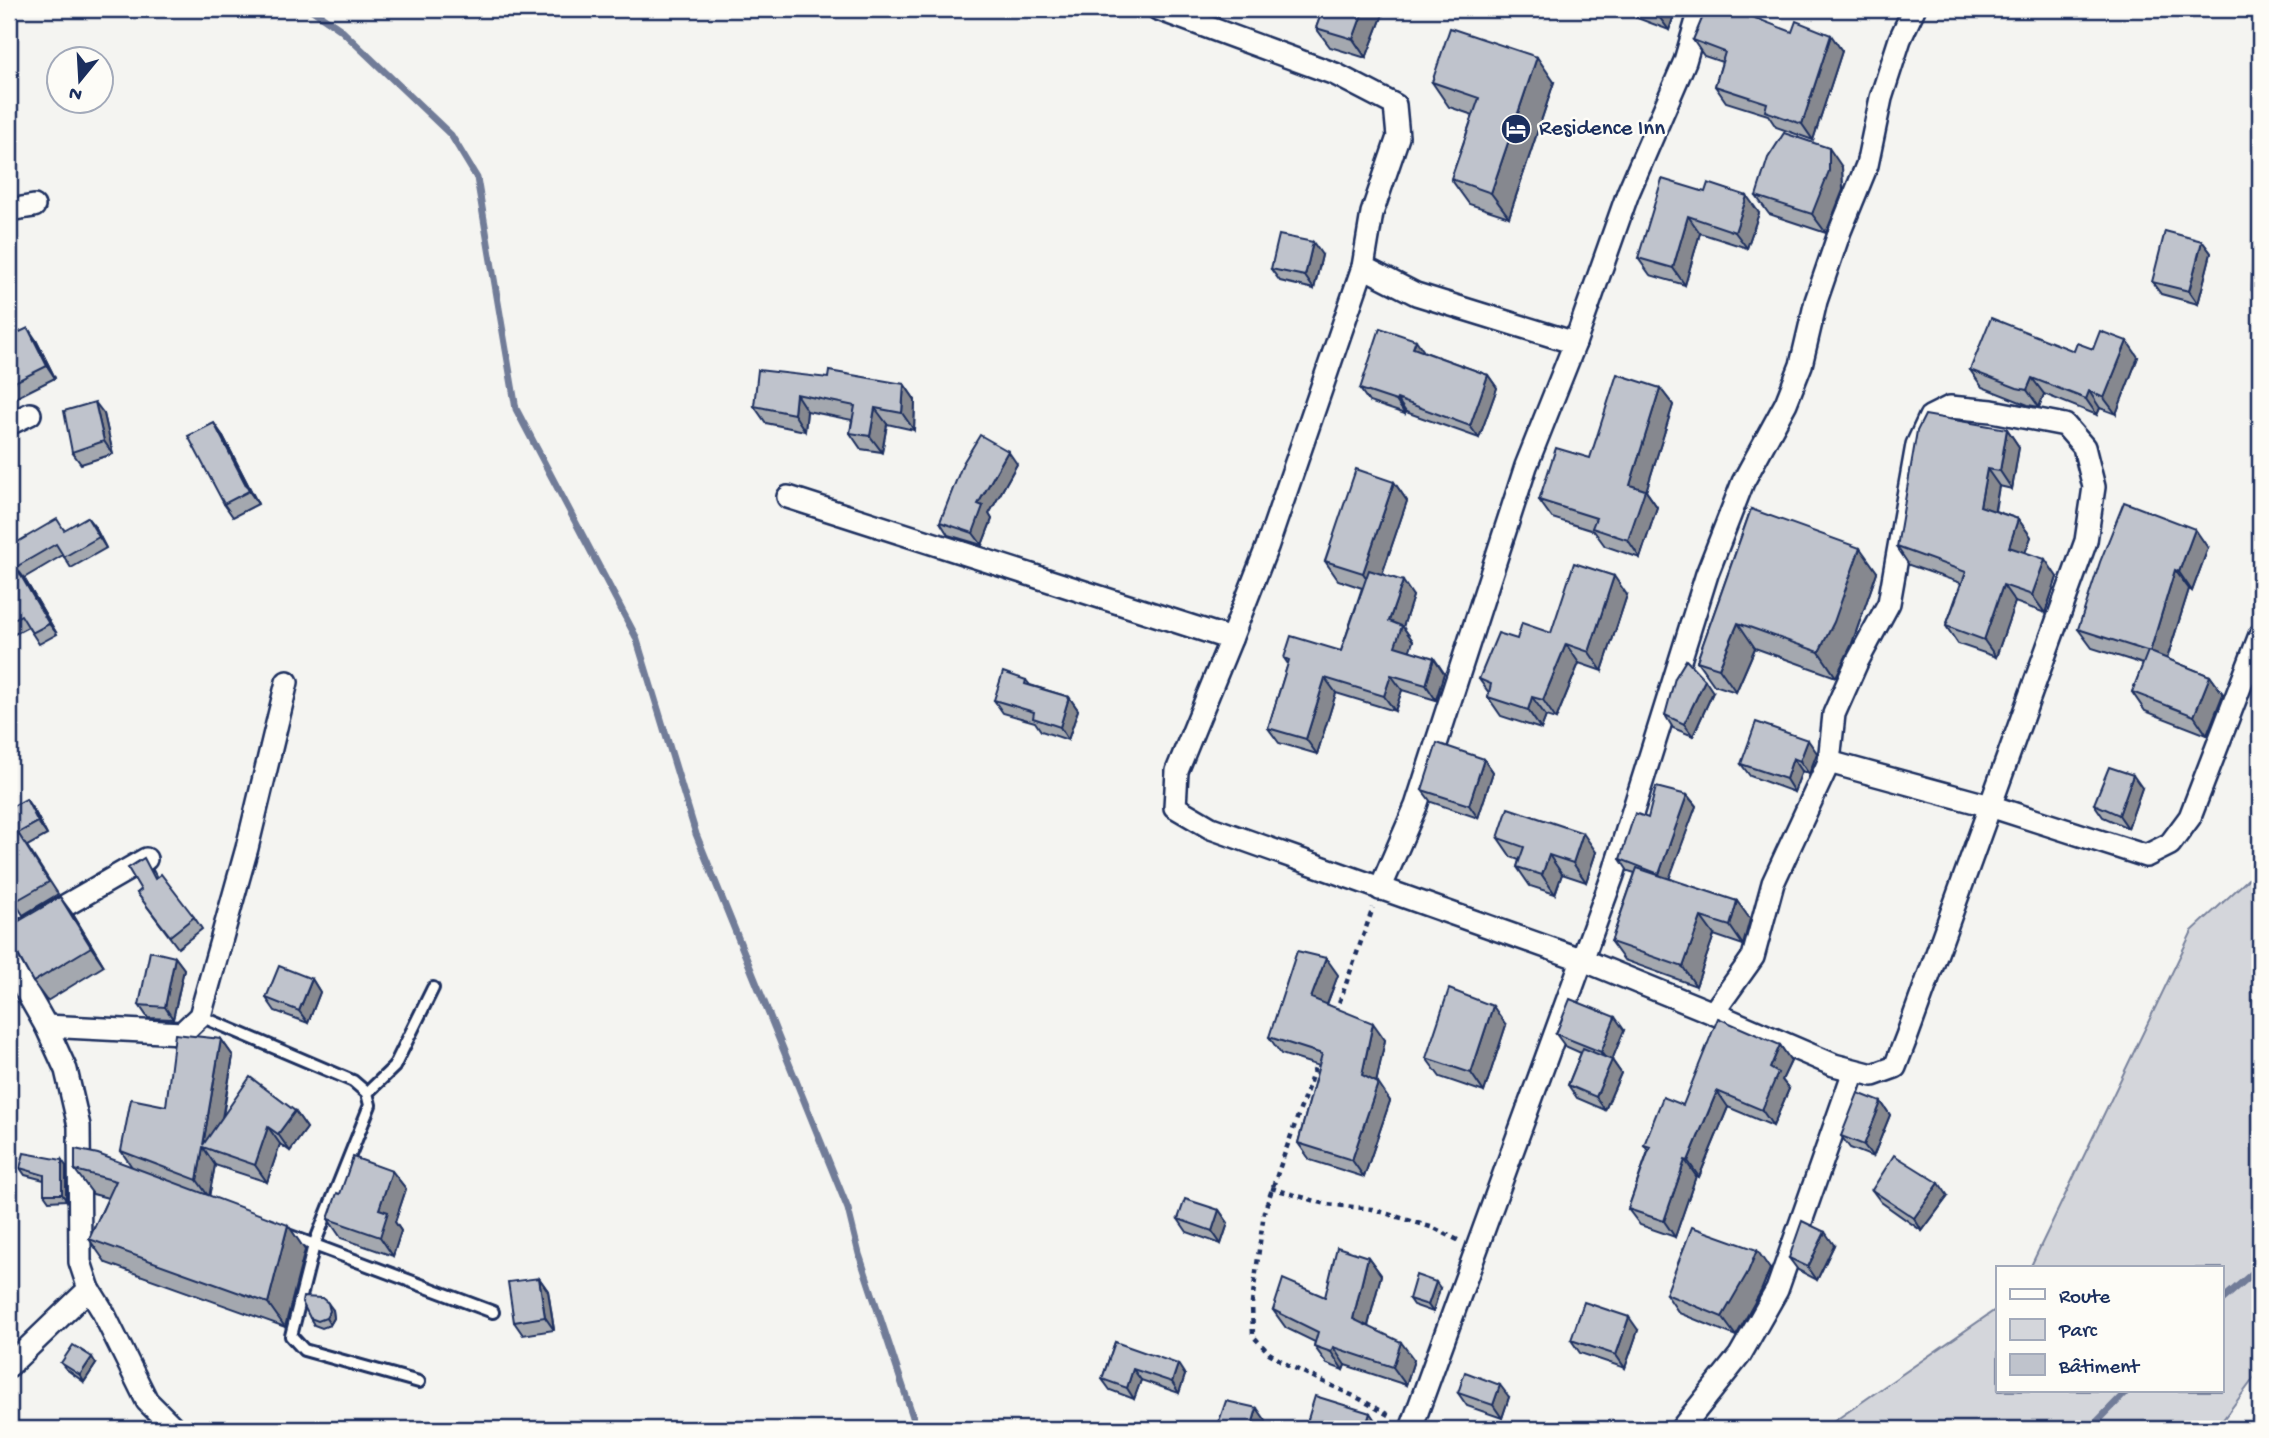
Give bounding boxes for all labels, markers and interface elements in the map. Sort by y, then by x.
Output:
north arrow [46,46,116,116]
text: N [66,80,85,106]
hotel icon: Residence Inn [1499,112,1533,146]
place label: Residence Inn [1539,116,1665,143]
legend [1996,1266,2224,1392]
text: Route [2059,1286,2111,1311]
text: Parc [2058,1320,2098,1345]
text: Bâtiment [2058,1356,2141,1381]

